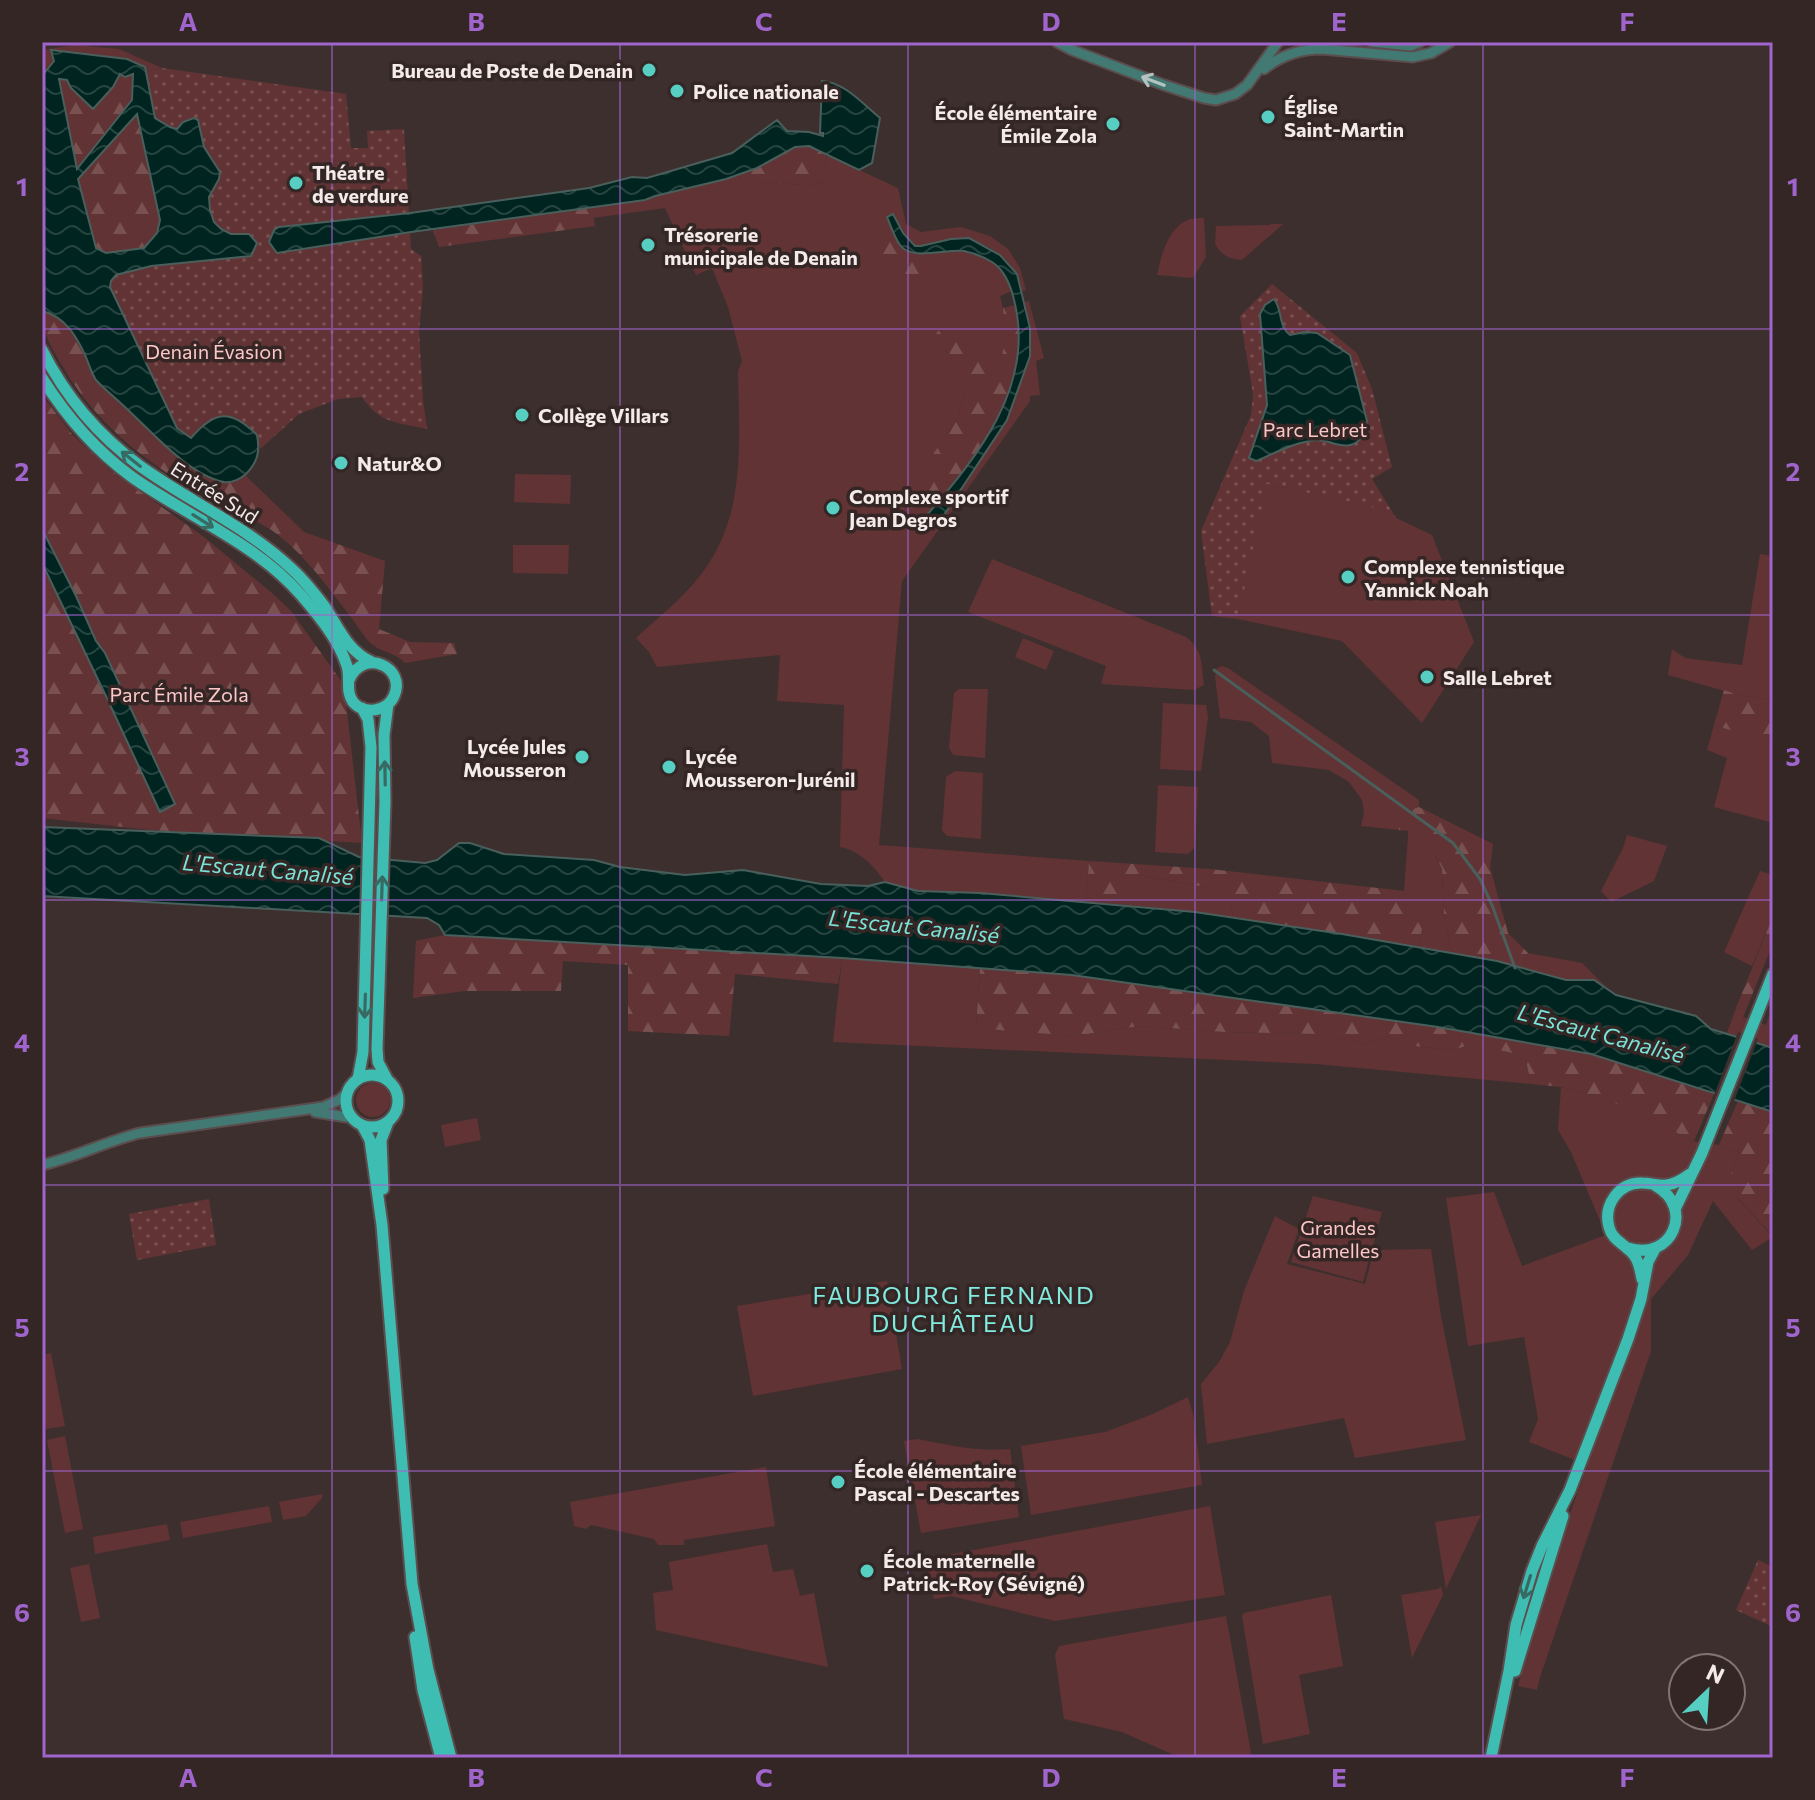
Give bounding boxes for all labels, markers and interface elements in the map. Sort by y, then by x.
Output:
text: A [179,5,198,36]
text: B [467,5,485,36]
text: C [755,5,773,36]
text: D [1041,5,1061,36]
text: E [1331,5,1347,36]
text: F [1619,5,1635,36]
place label: Bureau de Poste de Denain [391,58,633,82]
marker: Bureau de Poste de Denain [640,61,658,79]
one-way arrow [1141,73,1166,87]
place label: Police nationale [693,79,839,103]
marker: Police nationale [668,82,686,100]
place label: Église Saint-Martin [1284,94,1404,141]
place label: École élémentaire Émile Zola [934,100,1097,147]
marker: Église Saint-Martin [1259,108,1277,126]
marker: École élémentaire Émile Zola [1104,115,1122,133]
place label: Théatre de verdure [312,160,409,207]
text: 1 [16,170,28,201]
text: 1 [1787,170,1799,201]
marker: Théatre de verdure [287,174,305,192]
place label: Trésorerie municipale de Denain [664,222,858,269]
marker: Trésorerie municipale de Denain [639,236,657,254]
park label: Denain Évasion [145,339,283,363]
place label: Collège Villars [538,403,669,427]
marker: Collège Villars [513,406,531,424]
park label: Parc Lebret [1263,417,1367,441]
one-way arrow [121,450,142,468]
place label: Natur&O [357,451,442,475]
marker: Natur&O [332,454,350,472]
text: 2 [15,455,29,486]
text: 2 [1786,455,1800,486]
street label: Entrée Sud [167,456,263,528]
place label: Complexe sportif Jean Degros [849,484,1009,531]
marker: Complexe sportif Jean Degros [824,499,842,517]
one-way arrow [191,514,214,530]
place label: Complexe tennistique Yannick Noah [1364,554,1565,601]
marker: Complexe tennistique Yannick Noah [1339,568,1357,586]
place label: Salle Lebret [1443,665,1552,689]
marker: Salle Lebret [1418,668,1436,686]
park label: Parc Émile Zola [109,682,249,706]
place label: Lycée Jules Mousseron [463,734,566,781]
text: 3 [14,740,30,771]
text: 3 [1785,740,1801,771]
place label: Lycée Mousseron-Jurénil [685,744,856,791]
marker: Lycée Jules Mousseron [573,748,591,766]
marker: Lycée Mousseron-Jurénil [660,758,678,776]
one-way arrow [377,760,392,787]
water label: L'Escaut Canalisé [181,848,355,890]
one-way arrow [375,875,390,902]
water label: L'Escaut Canalisé [827,904,1001,948]
one-way arrow [357,992,372,1019]
water label: L'Escaut Canalisé [1515,998,1688,1068]
text: 4 [14,1026,30,1057]
text: 4 [1785,1026,1801,1057]
park label: Grandes Gamelles [1297,1215,1379,1262]
district label: FAUBOURG FERNAND DUCHÂTEAU [812,1280,1096,1337]
text: 5 [14,1311,30,1342]
text: 5 [1785,1311,1801,1342]
place label: École élémentaire Pascal - Descartes [854,1458,1020,1505]
marker: École élémentaire Pascal - Descartes [829,1473,847,1491]
place label: École maternelle Patrick-Roy (Sévigné) [883,1548,1085,1595]
marker: École maternelle Patrick-Roy (Sévigné) [858,1562,876,1580]
one-way arrow [1519,1573,1534,1599]
text: 6 [14,1596,30,1627]
text: 6 [1785,1596,1801,1627]
north arrow [1667,1652,1747,1732]
text: N [1702,1658,1729,1689]
text: A [179,1761,198,1792]
text: B [467,1761,485,1792]
text: C [755,1761,773,1792]
text: D [1041,1761,1061,1792]
text: E [1331,1761,1347,1792]
text: F [1619,1761,1635,1792]

